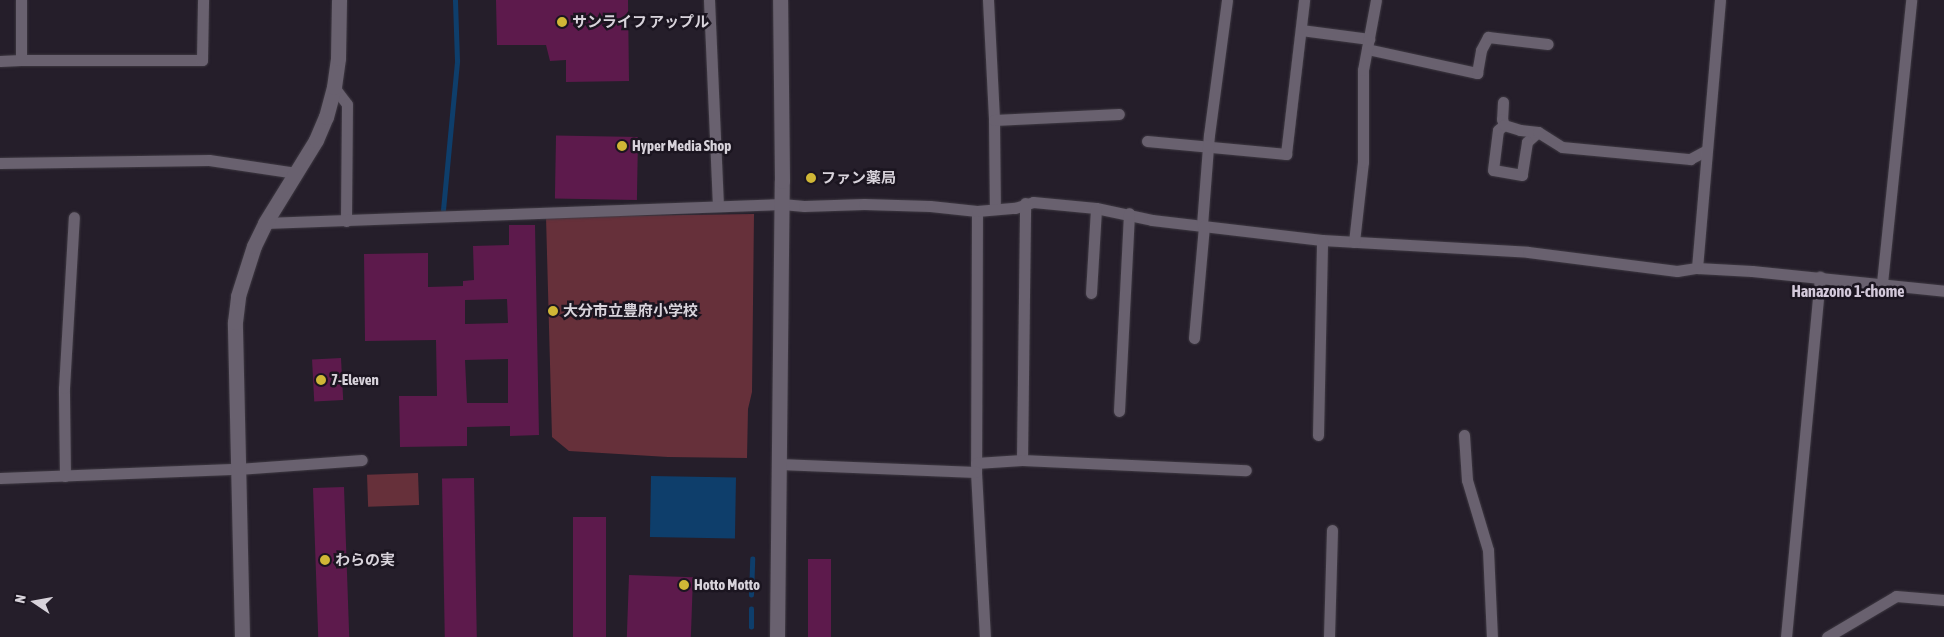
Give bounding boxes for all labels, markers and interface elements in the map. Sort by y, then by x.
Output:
place label: サンライフ アップル [572,13,709,31]
marker: サンライフ アップル [556,16,568,28]
place label: Hyper Media Shop [632,137,731,155]
marker: Hyper Media Shop [616,140,628,152]
place label: ファン薬局 [821,169,896,187]
marker: ファン薬局 [805,172,817,184]
district label: Hanazono 1-chome [1791,281,1905,301]
place label: 大分市立豊府小学校 [563,302,698,320]
marker: 大分市立豊府小学校 [547,305,559,317]
place label: 7-Eleven [331,371,379,389]
marker: 7-Eleven [315,374,327,386]
place label: わらの実 [335,551,395,569]
marker: わらの実 [319,554,331,566]
place label: Hotto Motto [694,576,760,594]
north arrow [10,577,60,627]
marker: Hotto Motto [678,579,690,591]
text: N [12,593,29,605]

